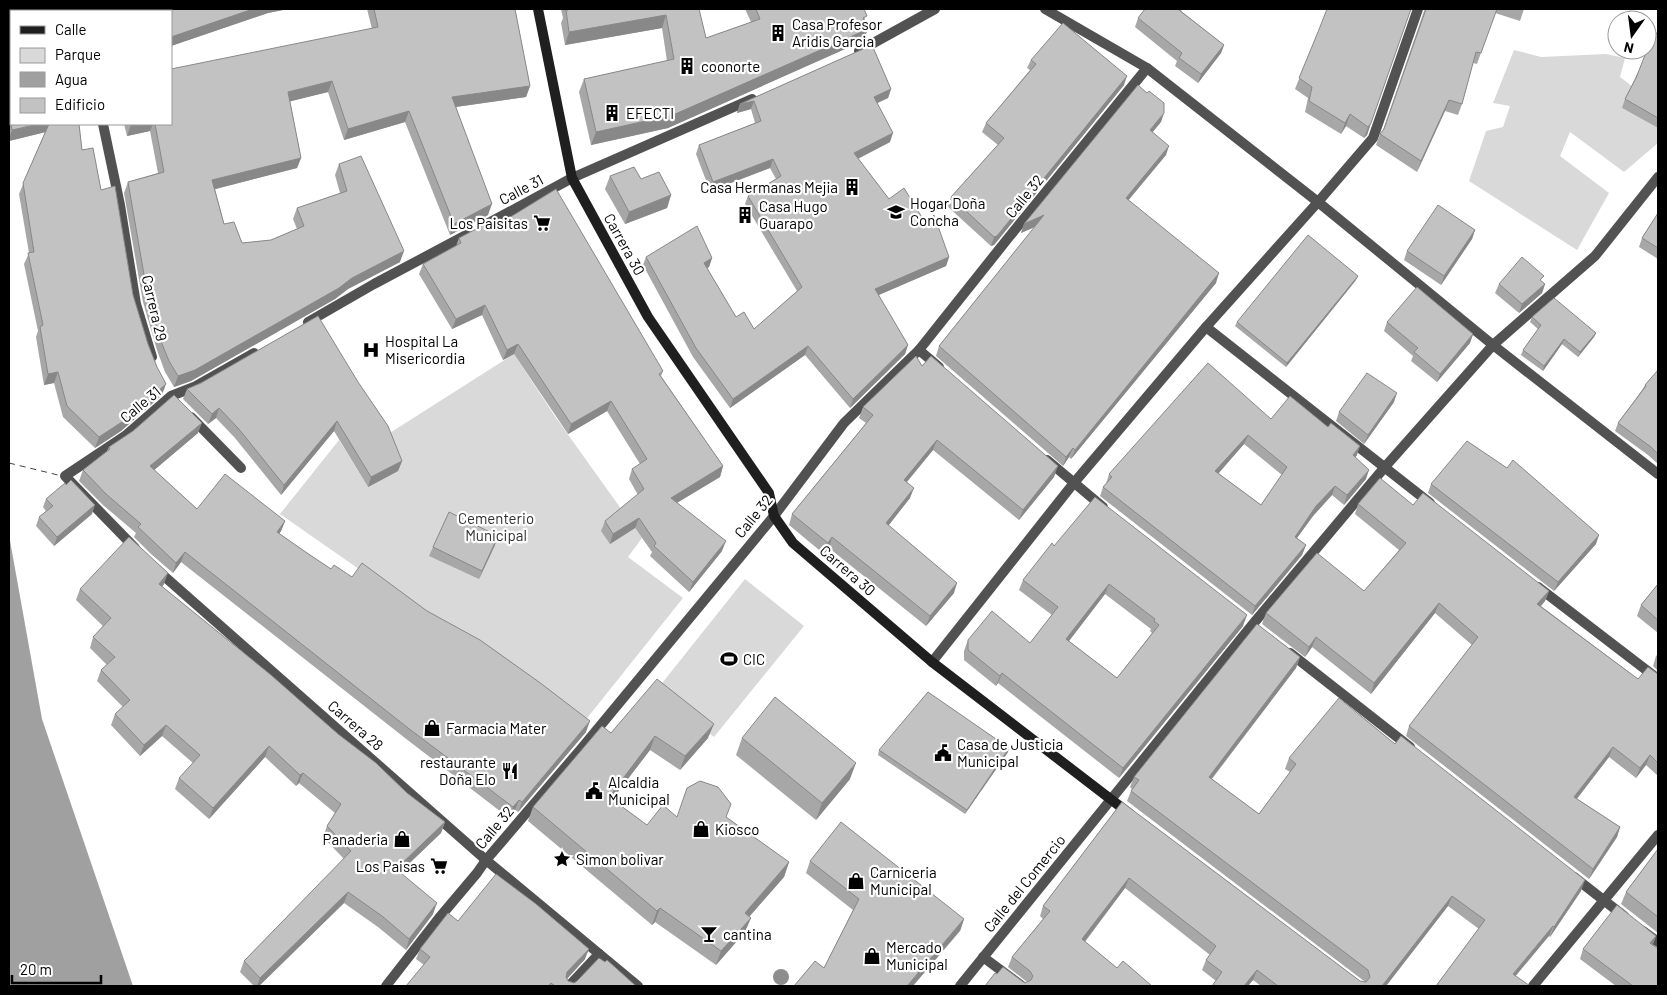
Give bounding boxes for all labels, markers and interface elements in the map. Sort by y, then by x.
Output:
legend [10,10,172,125]
north arrow [1607,10,1657,60]
place label: Casa Profesor Aridis Garcia [792,15,883,50]
text: Calle [55,20,87,38]
building icon: Casa Profesor Aridis Garcia [768,23,788,43]
text: N [1622,39,1635,57]
text: Parque [55,45,101,63]
building icon: coonorte [677,56,697,76]
place label: coonorte [701,57,760,75]
text: Agua [55,70,88,88]
text: Edificio [55,95,105,113]
building icon: EFECTI [602,103,622,123]
place label: EFECTI [626,104,674,122]
street label: Calle 31 [496,170,546,208]
street label: Calle 32 [1001,171,1047,221]
building icon: Casa Hermanas Mejia [842,177,862,197]
place label: Casa Hermanas Mejia [700,178,838,196]
place label: Hogar Doña Concha [910,194,985,229]
place label: Casa Hugo Guarapo [759,197,828,232]
school or university icon: Hogar Doña Concha [886,202,906,222]
building icon: Casa Hugo Guarapo [735,205,755,225]
street label: Carrera 30 [601,210,649,278]
supermarket icon: Los Paisitas [532,213,552,233]
place label: Los Paisitas [449,214,528,232]
street label: Carrera 29 [139,273,171,343]
place label: Hospital La Misericordia [385,332,465,367]
hospital icon: Hospital La Misericordia [361,340,381,360]
street label: Calle 31 [116,382,164,426]
street label: Calle 32 [730,491,776,541]
park label: Cementerio Municipal [458,509,534,544]
street label: Carrera 30 [817,541,879,599]
sports icon: CIC [719,649,739,669]
place label: CIC [743,650,765,668]
street label: Carrera 28 [325,696,387,754]
shop icon: Farmacia Mater [422,718,442,738]
place label: Farmacia Mater [446,719,547,737]
place label: Casa de Justicia Municipal [957,735,1063,770]
public building icon: Casa de Justicia Municipal [933,743,953,763]
place label: restaurante Doña Elo [420,753,496,788]
restaurant icon: restaurante Doña Elo [500,761,520,781]
place label: Alcaldia Municipal [608,773,670,808]
public building icon: Alcaldia Municipal [584,781,604,801]
street label: Calle 32 [471,802,517,852]
shop icon: Kiosco [691,819,711,839]
place label: Kiosco [715,820,759,838]
shop icon: Panaderia [392,829,412,849]
place label: Panaderia [323,830,388,848]
street label: Calle del Comercio [979,831,1069,935]
place icon: Simon bolivar [552,849,572,869]
place label: Simon bolivar [576,850,664,868]
supermarket icon: Los Paisas [429,856,449,876]
place label: Los Paisas [356,857,425,875]
place label: Carniceria Municipal [870,863,937,898]
shop icon: Carniceria Municipal [846,871,866,891]
bar icon: cantina [699,924,719,944]
place label: cantina [723,925,772,943]
place label: Mercado Municipal [886,938,948,973]
shop icon: Mercado Municipal [862,946,882,966]
scale bar [12,952,101,984]
text: 20 m [20,960,52,978]

